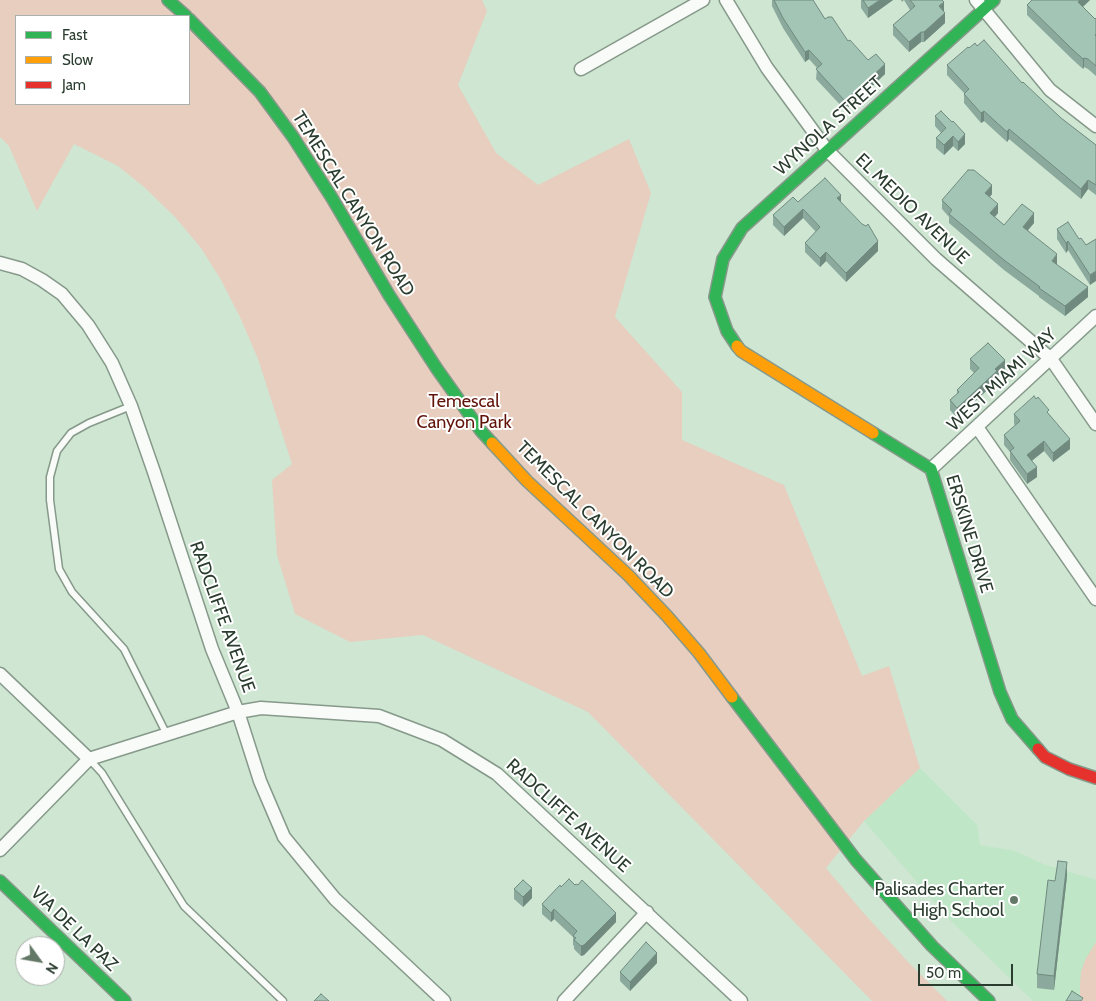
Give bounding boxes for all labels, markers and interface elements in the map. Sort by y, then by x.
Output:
legend [15,15,190,105]
text: Fast [62,26,87,44]
text: Slow [62,51,93,69]
street label: WYNOLA STREET [770,72,888,180]
text: Jam [62,76,86,94]
street label: TEMESCAL CANYON ROAD [287,108,419,300]
street label: EL MEDIO AVENUE [851,149,973,269]
street label: WEST MIAMI WAY [943,324,1061,436]
park label: Temescal Canyon Park [417,391,511,434]
street label: TEMESCAL CANYON ROAD [512,437,678,603]
street label: ERSKINE DRIVE [941,472,997,596]
street label: RADCLIFFE AVENUE [185,538,259,696]
street label: RADCLIFFE AVENUE [502,755,634,877]
place label: Palisades Charter High School [874,879,1004,922]
street label: VIA DE LA PAZ [26,882,122,976]
marker: Palisades Charter High School [1008,894,1020,906]
north arrow [15,936,65,986]
scale bar [921,954,1016,986]
text: N [42,959,62,977]
text: 50 m [926,964,961,982]

